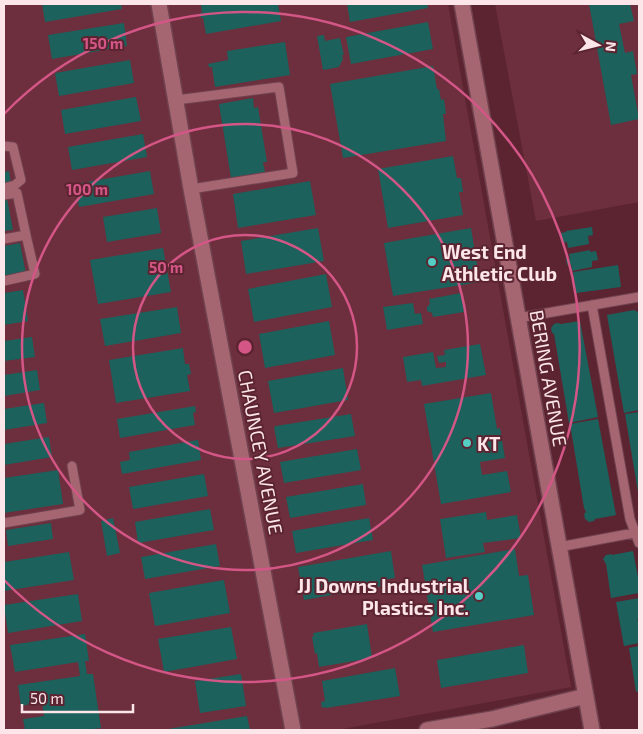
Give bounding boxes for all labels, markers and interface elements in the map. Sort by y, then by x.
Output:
north arrow [573,20,623,70]
text: 150 m [83,34,123,52]
text: N [602,41,620,53]
text: 100 m [66,180,108,198]
place label: West End Athletic Club [442,240,557,285]
marker: West End Athletic Club [426,256,438,268]
text: 50 m [149,258,183,276]
street label: BERING AVENUE [526,308,572,448]
centre of rings [236,338,254,356]
street label: CHAUNCEY AVENUE [234,368,288,536]
place label: KT [477,432,501,455]
marker: KT [461,437,473,449]
place label: JJ Downs Industrial Plastics Inc. [297,574,470,619]
marker: JJ Downs Industrial Plastics Inc. [473,590,485,602]
scale bar [22,682,134,714]
text: 50 m [30,689,64,707]

